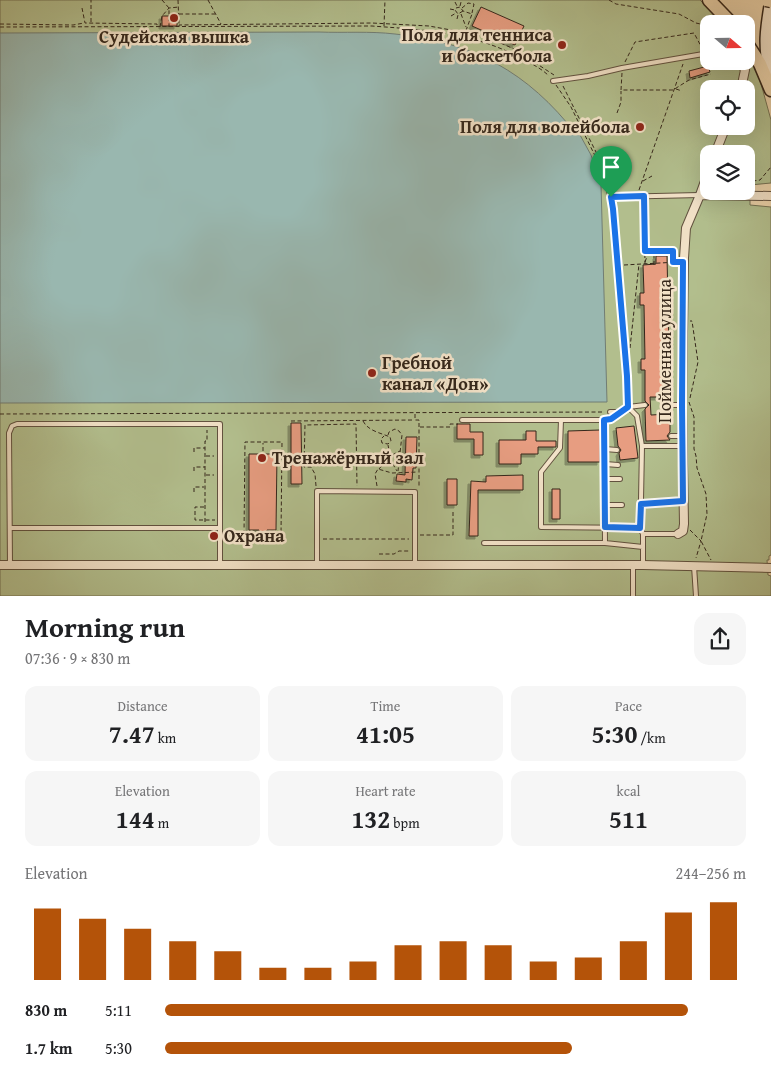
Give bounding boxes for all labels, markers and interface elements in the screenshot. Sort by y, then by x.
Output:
marker: Судейская вышка [168,12,180,24]
north arrow [700,15,755,70]
map controls [700,15,755,200]
place label: Поля для тенниса и баскетбола [402,21,553,69]
place label: Судейская вышка [99,23,250,50]
marker: Поля для тенниса и баскетбола [556,39,568,51]
button: locate [700,80,755,135]
place label: Поля для волейбола [460,113,631,140]
marker: Поля для волейбола [634,121,646,133]
button: layers [700,145,755,200]
pin [590,146,632,197]
icon: arrive [597,153,625,181]
street label: Пойменная улица [651,279,678,423]
place label: Гребной канал «Дон» [382,349,488,397]
marker: Гребной канал «Дон» [366,367,378,379]
place label: Тренажёрный зал [272,444,424,471]
marker: Тренажёрный зал [256,452,268,464]
place label: Охрана [224,522,285,549]
marker: Охрана [208,530,220,542]
text: Morning run [25,606,185,647]
button: share [694,613,746,665]
text: 07:36 · 9 × 830 m [25,646,130,670]
text: Distance [117,696,168,716]
text: Time [371,696,400,716]
text: Pace [615,696,642,716]
text: 7.47 [109,716,155,752]
text: 41:05 [356,716,415,752]
text: 5:30 [591,716,637,752]
text: km [155,728,176,748]
text: /km [637,728,666,748]
text: Elevation [115,781,170,801]
text: Heart rate [355,781,416,801]
text: kcal [617,781,640,801]
text: 144 [116,801,155,837]
text: 132 [351,801,390,837]
text: 511 [609,801,648,837]
text: m [155,813,169,833]
text: bpm [390,813,420,833]
text: Elevation [25,861,88,885]
text: 244–256 m [676,861,746,885]
text: 830 m [25,998,67,1022]
text: 5:11 [105,998,132,1022]
text: 1.7 km [25,1036,72,1060]
text: 5:30 [105,1036,132,1060]

